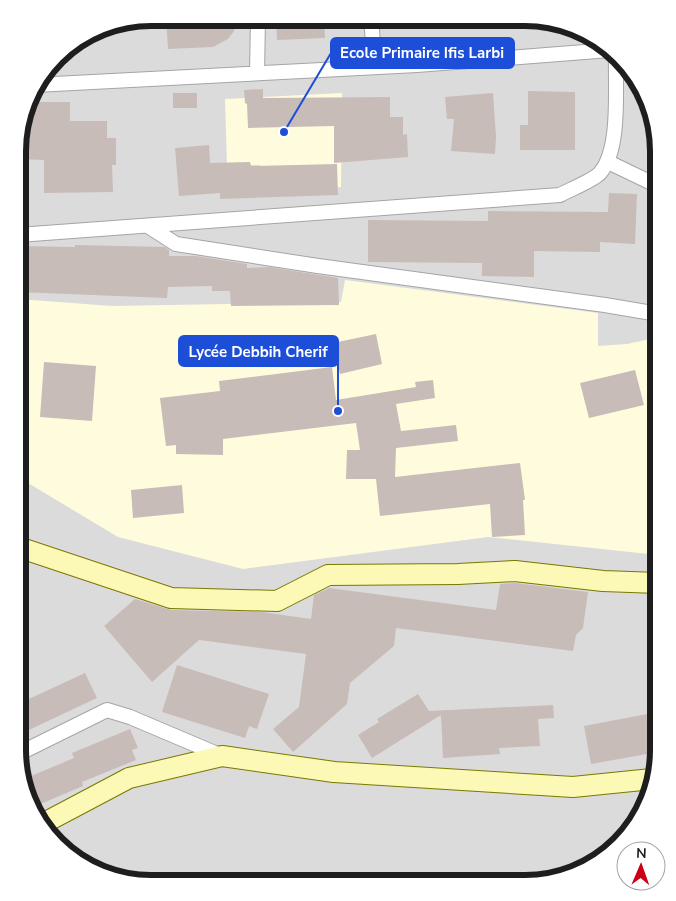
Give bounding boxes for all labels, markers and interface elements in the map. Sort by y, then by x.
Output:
callout: Ecole Primaire Ifis Larbi [331,38,514,68]
text: Ecole Primaire Ifis Larbi [340,43,504,63]
callout: Lycée Debbih Cherif [179,336,338,366]
text: Lycée Debbih Cherif [188,342,328,362]
north arrow [616,841,666,891]
text: N [636,844,647,863]

